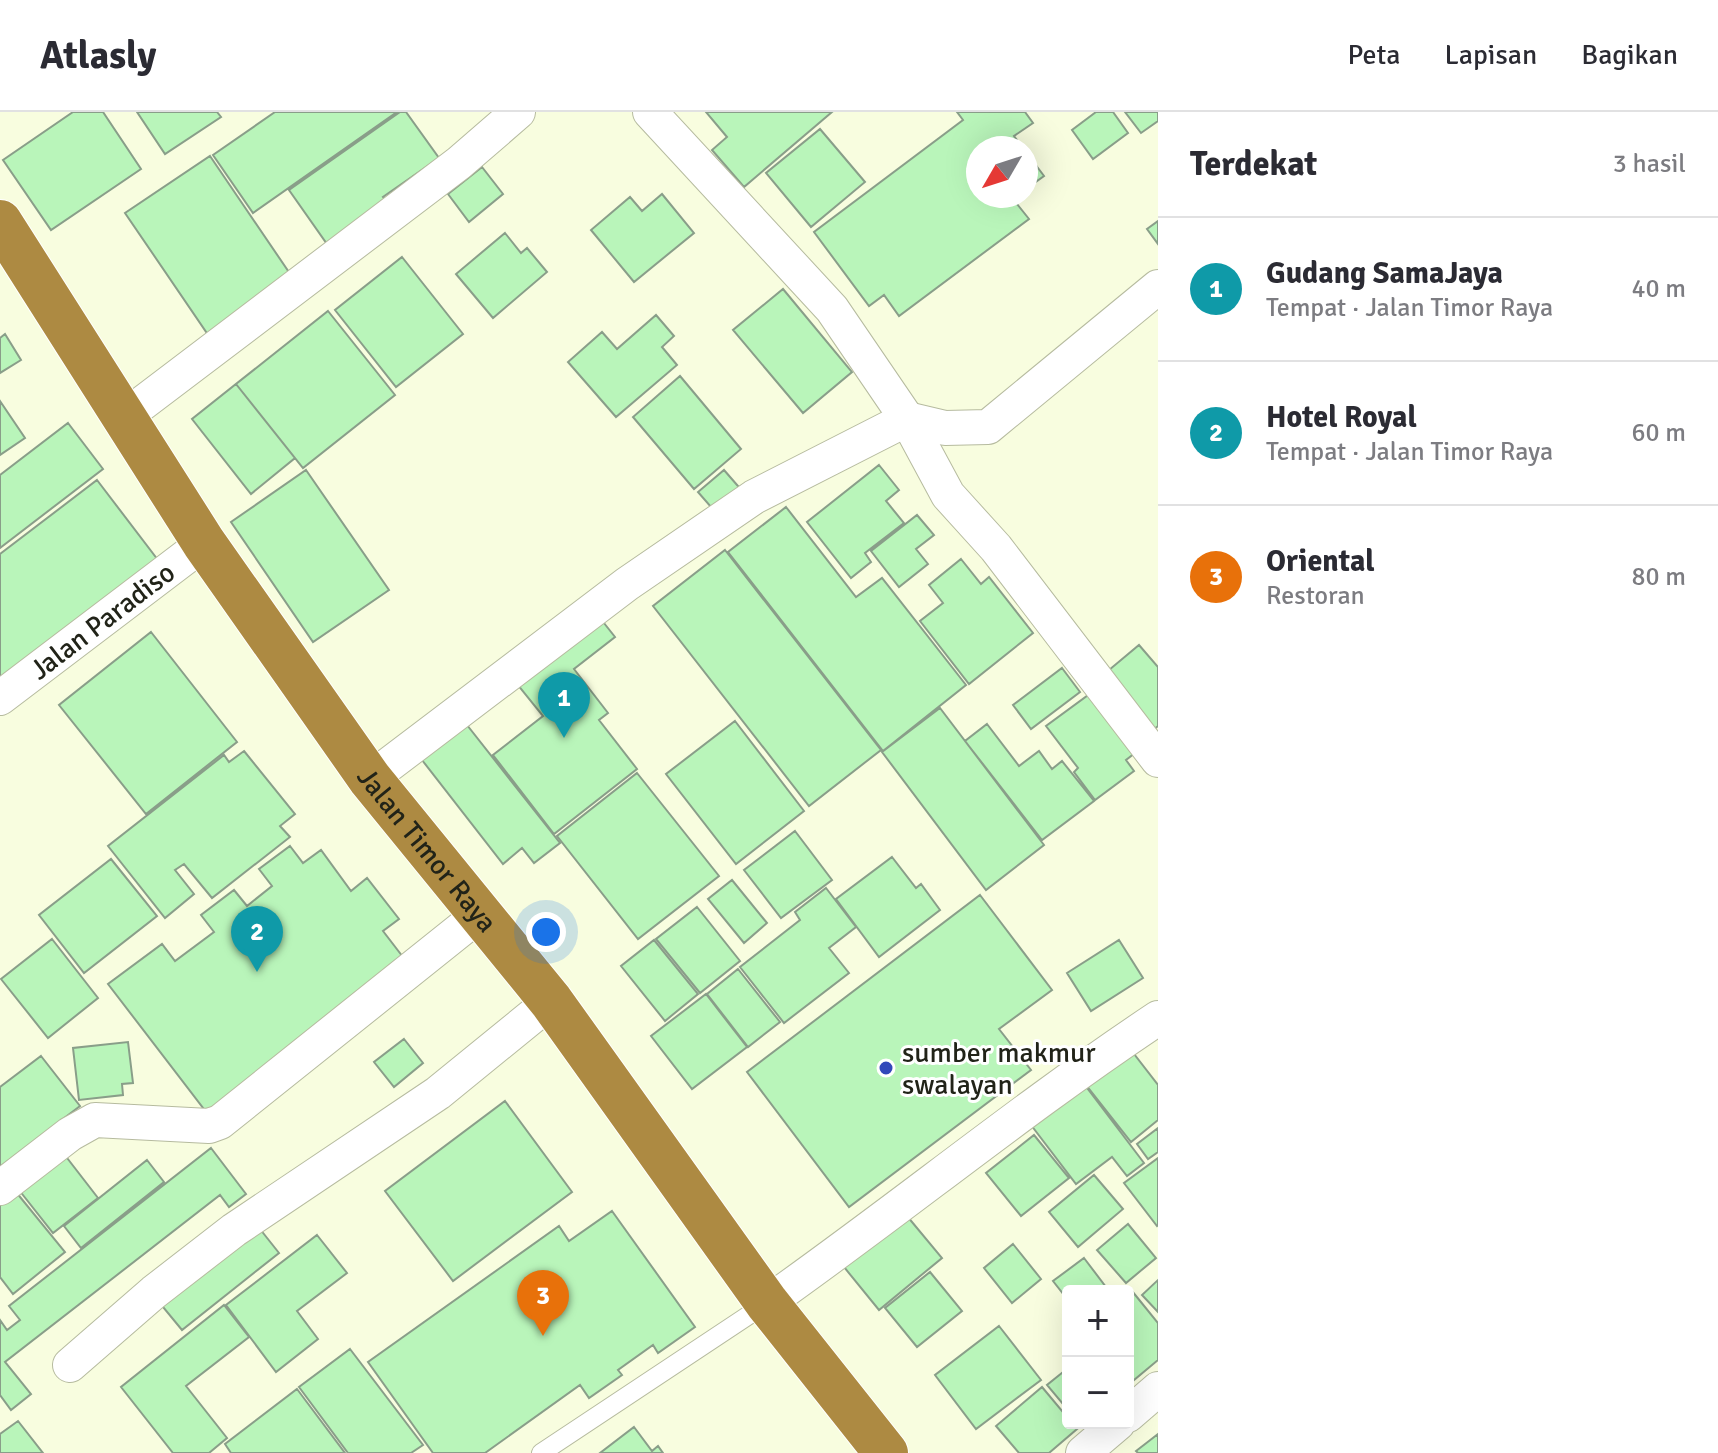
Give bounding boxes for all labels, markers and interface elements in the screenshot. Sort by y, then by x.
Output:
text: Atlasly [40,32,156,79]
text: Peta [1347,38,1401,72]
text: Lapisan [1445,38,1537,72]
text: Bagikan [1581,38,1678,72]
north arrow [966,136,1038,208]
text: Terdekat [1190,143,1317,185]
text: 3 hasil [1613,148,1686,180]
text: Gudang SamaJaya [1266,255,1503,292]
text: 1 [1209,273,1223,305]
text: 40 m [1631,273,1686,305]
text: Tempat · Jalan Timor Raya [1266,292,1553,324]
text: Hotel Royal [1266,399,1417,436]
text: 2 [1209,417,1223,449]
text: 60 m [1631,417,1686,449]
text: Tempat · Jalan Timor Raya [1266,436,1553,468]
text: Oriental [1266,543,1375,580]
street label: Jalan Paradiso [23,556,182,687]
text: 3 [1209,561,1223,593]
text: 80 m [1631,561,1686,593]
text: Restoran [1266,580,1365,612]
pin: 1 [538,672,590,738]
street label: Jalan Timor Raya [350,762,504,939]
pin: 2 [231,906,283,972]
your location [526,912,566,952]
place label: sumber makmur swalayan [902,1036,1096,1102]
marker: sumber makmur swalayan [877,1059,895,1077]
pin: 3 [517,1270,569,1336]
map controls [1062,1285,1134,1429]
button: + [1062,1285,1134,1357]
button: − [1062,1357,1134,1429]

